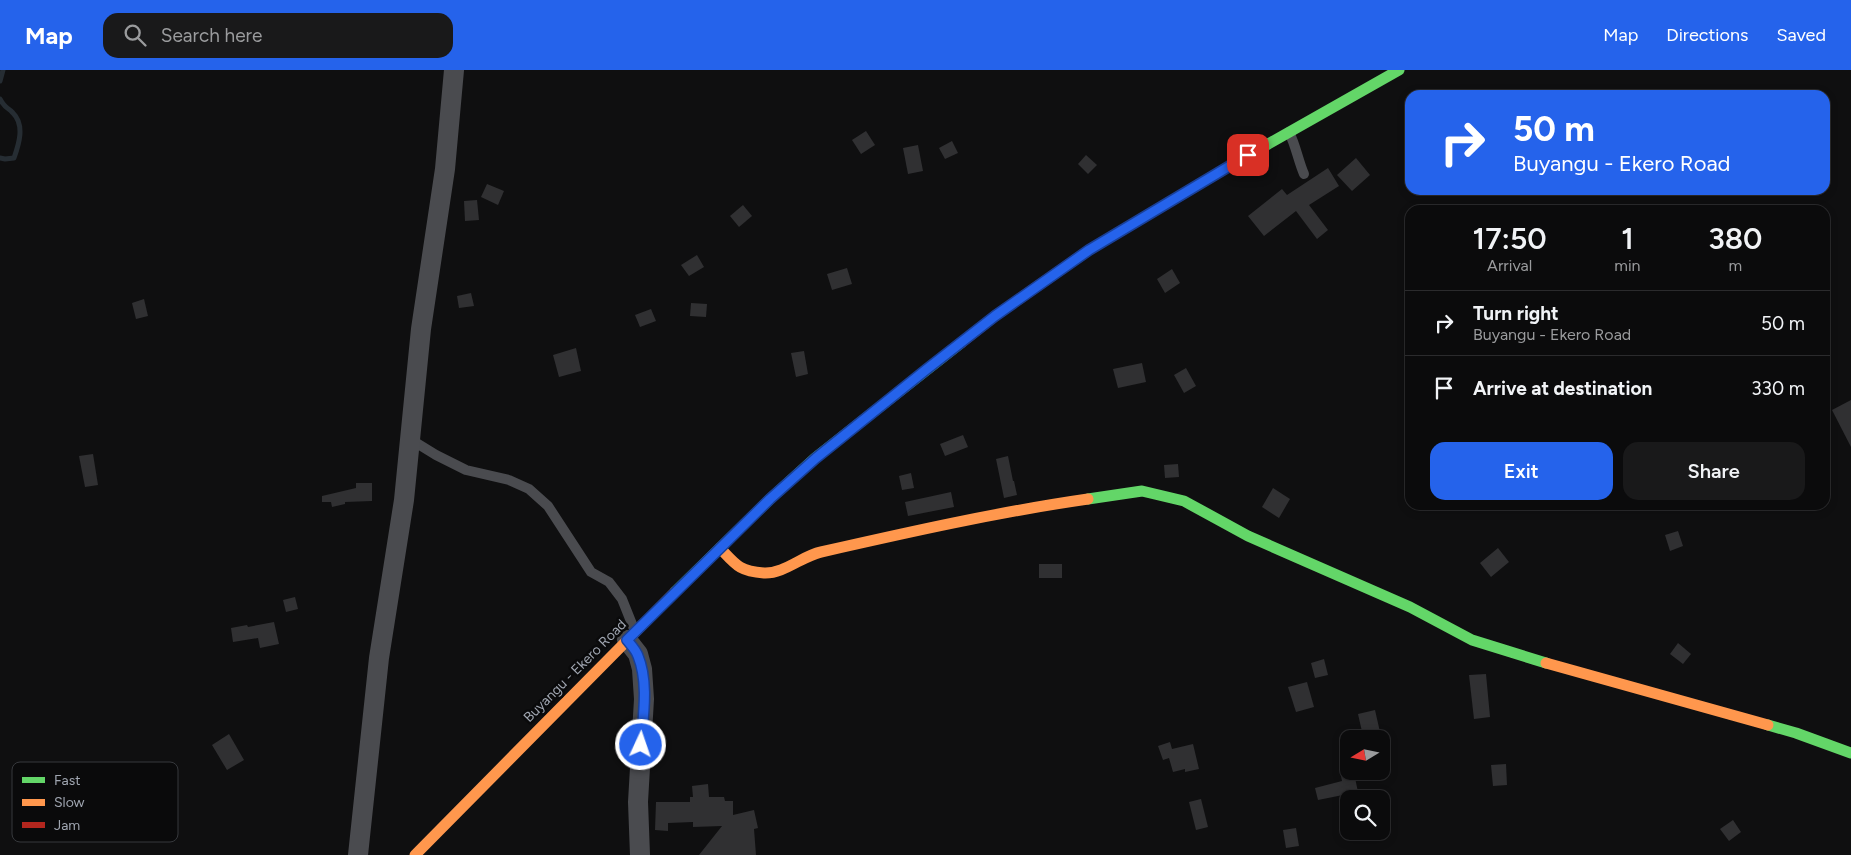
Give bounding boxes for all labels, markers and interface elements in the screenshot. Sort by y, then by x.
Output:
search box [103,13,453,58]
text: Map [25,21,73,50]
icon: search [121,21,149,49]
text: Search here [161,24,262,47]
text: Map [1603,24,1638,46]
text: Directions [1666,24,1748,46]
text: Saved [1776,24,1826,46]
text: 50 m [1513,108,1595,150]
icon: right [1430,110,1495,175]
pin [1227,134,1269,176]
icon: arrive [1234,141,1262,169]
text: Buyangu - Ekero Road [1513,150,1731,177]
text: 17:50 [1473,220,1547,257]
text: 1 [1621,220,1634,257]
text: 380 [1708,220,1762,257]
text: Arrival [1487,256,1532,275]
text: min [1614,256,1641,275]
text: m [1728,256,1742,275]
text: Turn right [1473,302,1559,325]
icon: right [1430,309,1458,337]
text: 50 m [1761,312,1805,335]
text: Buyangu - Ekero Road [1473,325,1631,344]
icon: arrive [1430,374,1458,402]
text: Arrive at destination [1473,377,1652,400]
text: 330 m [1751,377,1805,400]
button: Exit [1430,442,1613,500]
button: Share [1623,442,1805,500]
street label: Buyangu - Ekero Road [520,616,630,726]
position arrow [614,718,666,770]
north arrow [1340,730,1390,780]
map controls [1340,730,1390,840]
legend [12,762,178,842]
text: Fast [54,772,80,789]
button: search [1340,790,1390,840]
text: Slow [54,794,85,811]
text: Jam [54,817,80,834]

